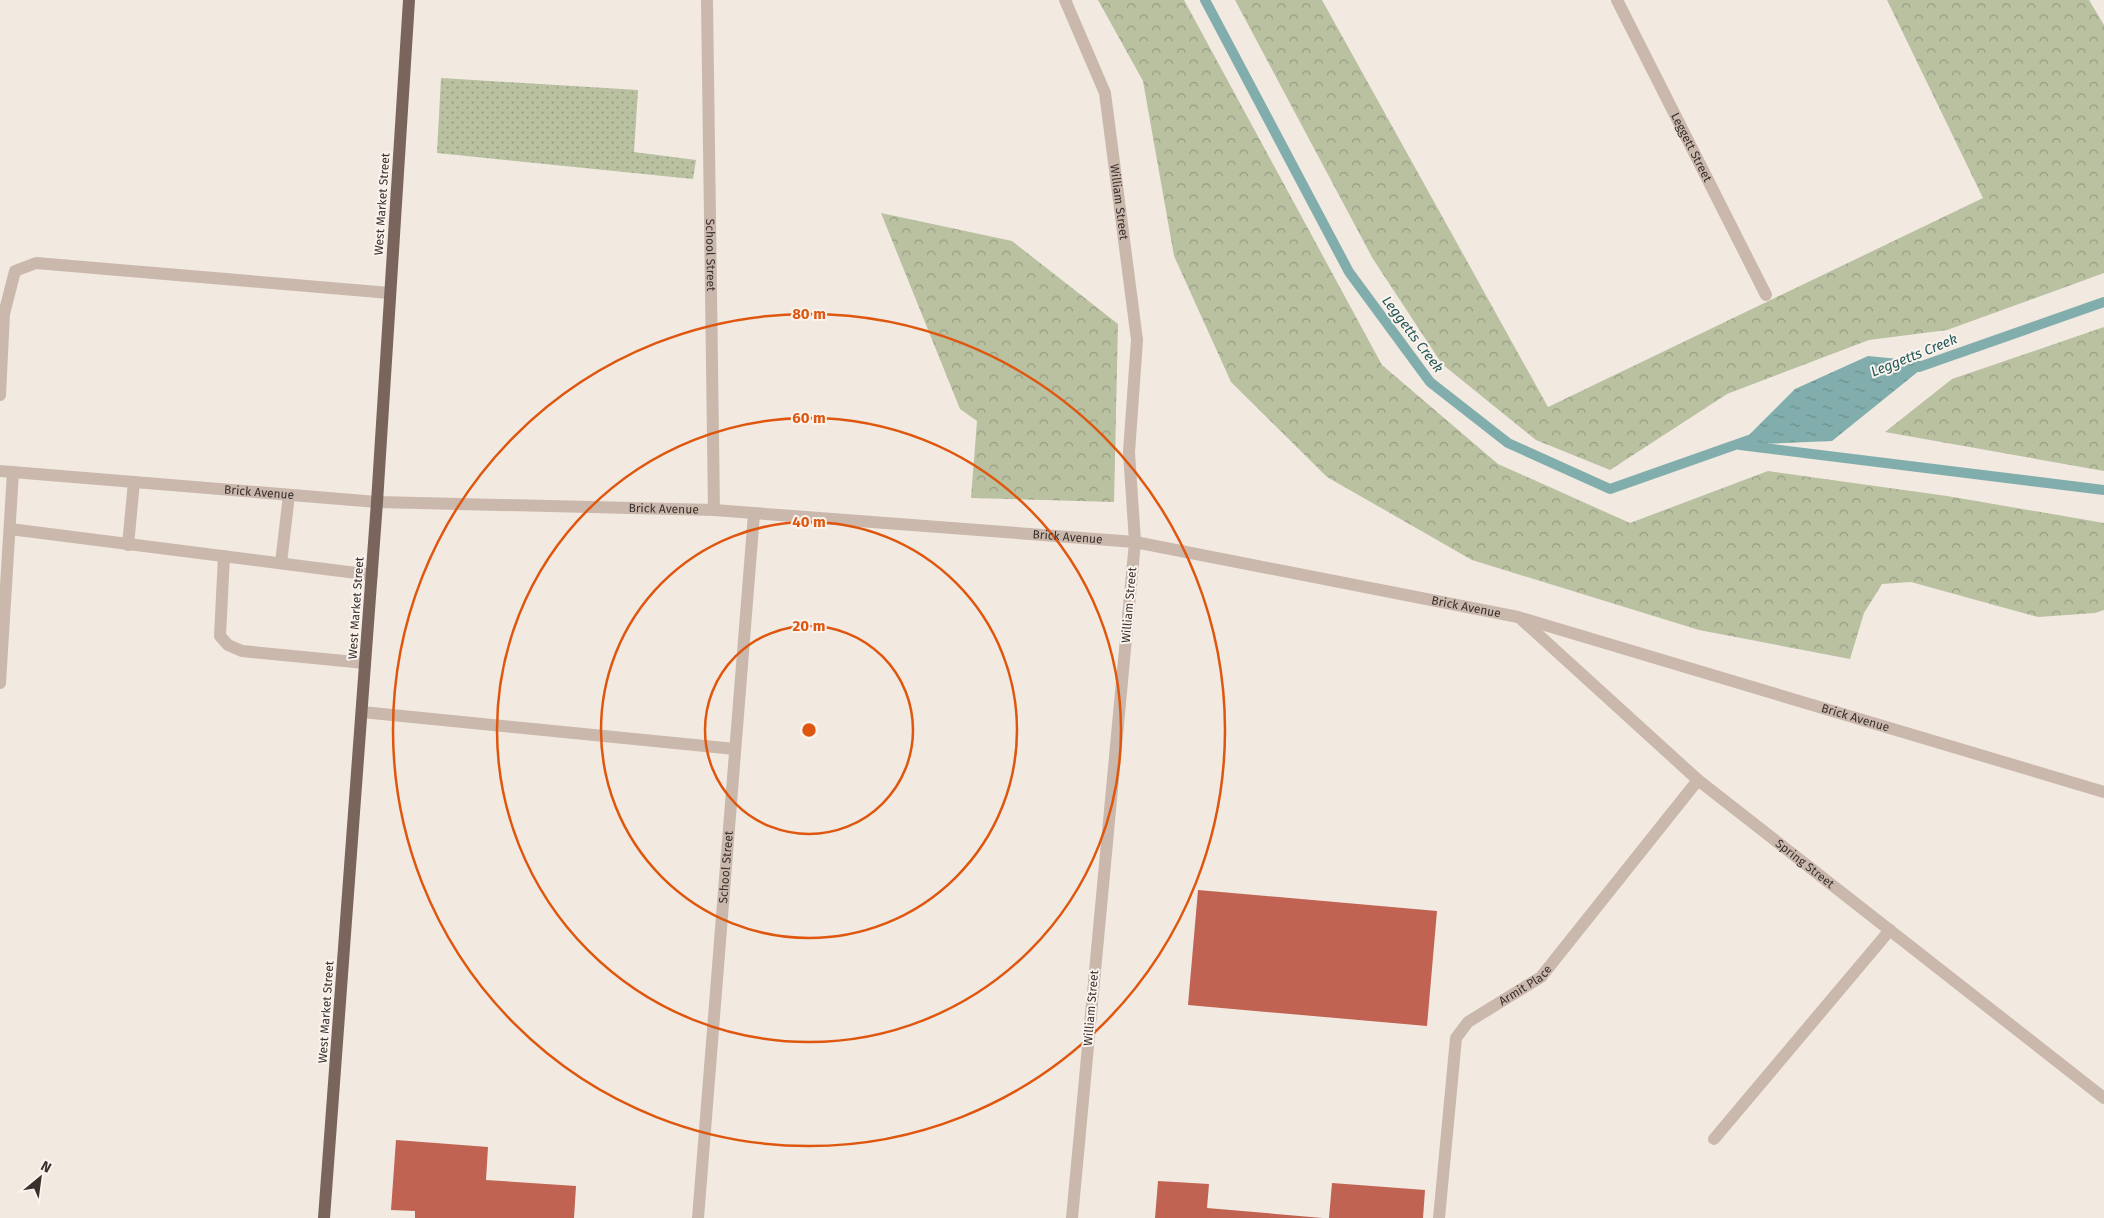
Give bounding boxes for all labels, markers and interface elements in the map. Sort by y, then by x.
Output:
street label: Leggett Street [1668,110,1715,185]
street label: West Market Street [371,152,393,256]
street label: William Street [1107,163,1131,241]
street label: School Street [703,219,718,292]
water label: Leggetts Creek [1378,293,1447,376]
text: 80 m [792,305,826,323]
water label: Leggetts Creek [1868,330,1960,381]
text: 60 m [792,409,826,427]
street label: Brick Avenue [224,482,295,502]
street label: Brick Avenue [628,501,699,517]
text: 40 m [792,513,826,531]
street label: Brick Avenue [1032,527,1103,547]
street label: West Market Street [345,556,367,660]
street label: William Street [1119,566,1139,644]
street label: Brick Avenue [1430,593,1502,620]
text: 20 m [793,617,825,635]
street label: Brick Avenue [1820,701,1891,735]
centre of rings [800,721,818,739]
street label: School Street [716,830,736,904]
street label: Spring Street [1773,836,1838,891]
street label: West Market Street [315,960,337,1064]
street label: Armit Place [1496,962,1555,1008]
street label: William Street [1081,969,1101,1047]
north arrow [15,1153,65,1203]
text: N [38,1157,54,1177]

